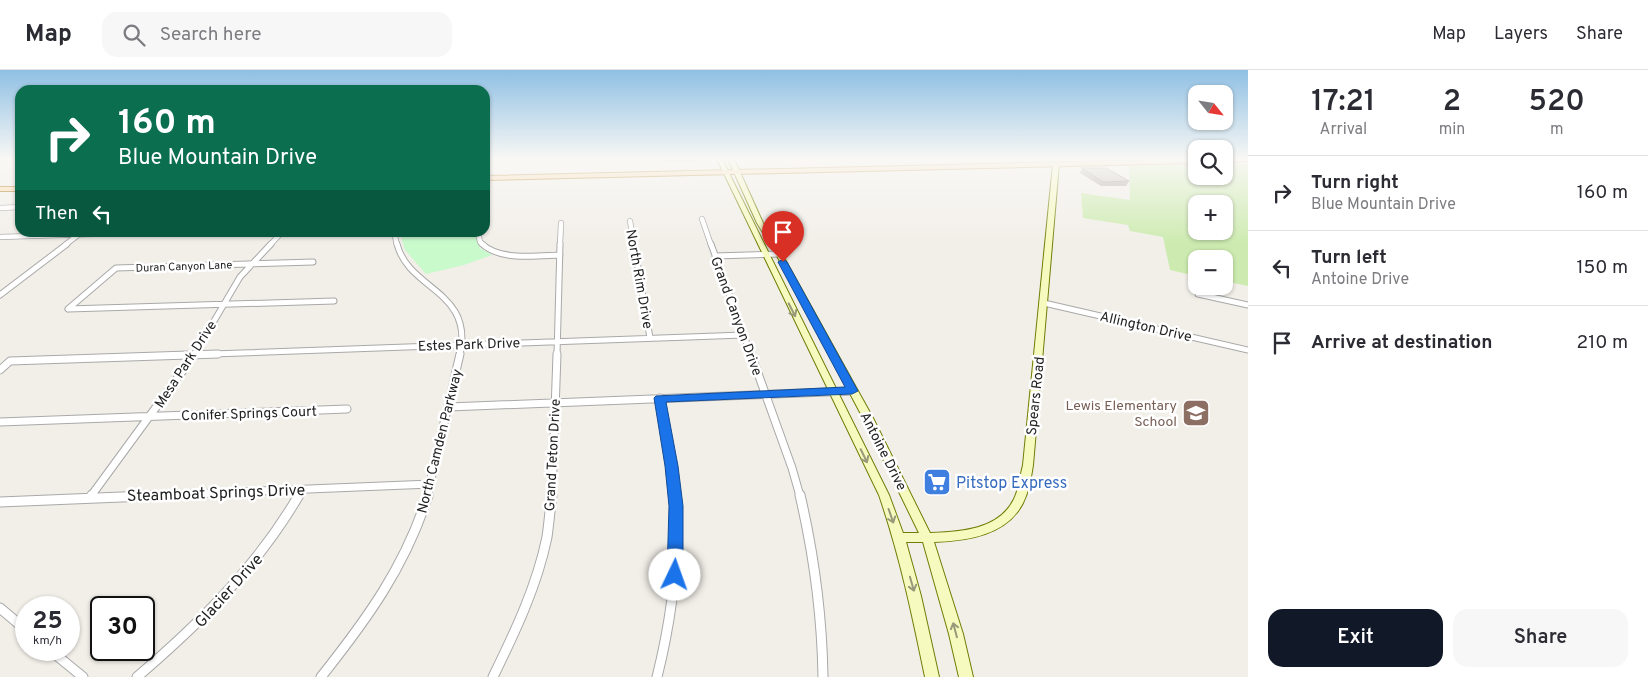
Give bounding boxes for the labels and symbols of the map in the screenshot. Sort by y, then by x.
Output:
north arrow [1188,85,1232,130]
pin [762,211,804,262]
street label: North Rim Drive [621,228,656,330]
street label: Grand Canyon Drive [706,255,765,378]
street label: Duran Canyon Lane [135,258,233,276]
one-way arrow [788,302,798,317]
street label: Allington Drive [1098,309,1193,346]
street label: Mesa Park Drive [152,318,221,412]
street label: Estes Park Drive [418,335,520,356]
street label: Spears Road [1024,356,1049,436]
street label: North Camden Parkway [414,367,467,515]
street label: Grand Teton Drive [542,398,565,512]
place label: Lewis Elementary School [1066,398,1177,431]
school or university icon: Lewis Elementary School [1181,398,1211,428]
street label: Conifer Springs Court [181,404,317,425]
street label: Antoine Drive [856,410,910,494]
one-way arrow [860,448,870,463]
supermarket icon: Pitstop Express [922,467,952,497]
place label: Pitstop Express [956,474,1067,494]
street label: Steamboat Springs Drive [126,481,306,507]
one-way arrow [887,508,896,523]
position arrow [648,548,700,600]
street label: Glacier Drive [191,550,268,632]
one-way arrow [907,576,917,592]
speed limit sign: 30 [90,596,155,661]
one-way arrow [950,622,959,638]

